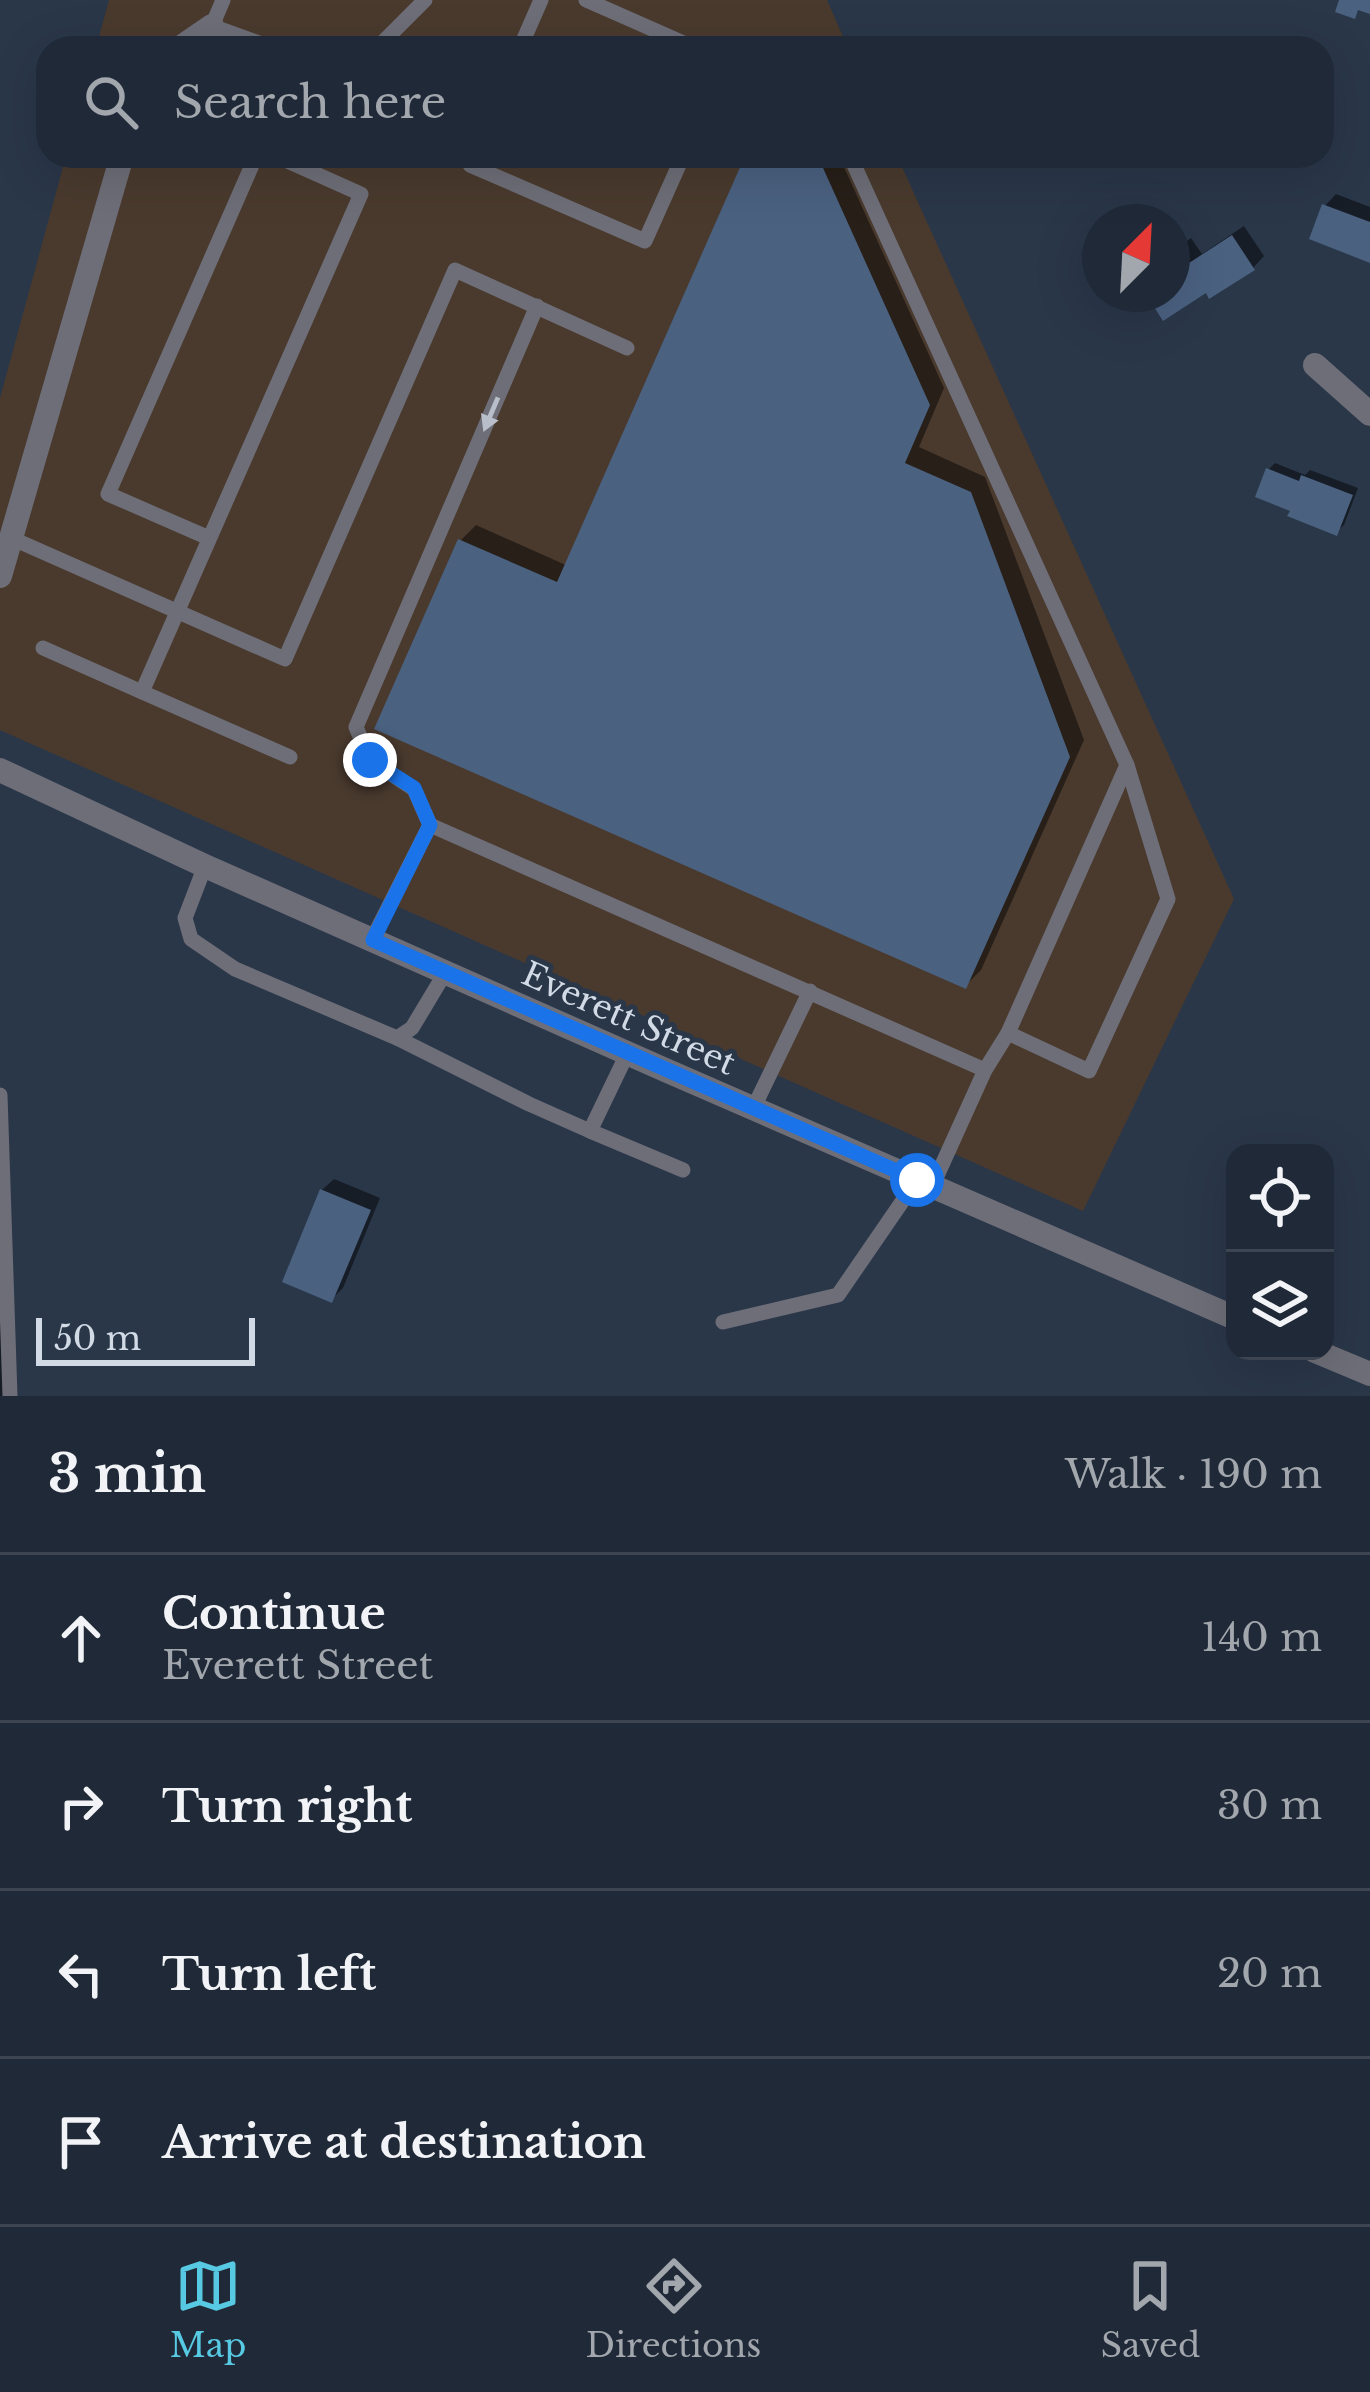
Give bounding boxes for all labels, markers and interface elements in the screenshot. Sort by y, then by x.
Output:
search box [36,36,1334,168]
icon: search [78,69,144,135]
text: Search here [174,74,446,130]
north arrow [1082,204,1190,312]
one-way arrow [481,396,500,432]
route end [343,733,397,787]
street label: Everett Street [516,953,742,1084]
map controls [1226,1144,1334,1360]
button: locate [1226,1144,1334,1252]
route start [890,1153,944,1207]
button: layers [1226,1252,1334,1360]
scale bar [36,1312,255,1365]
text: 50 m [54,1318,141,1359]
text: 3 min [48,1443,206,1506]
text: Walk · 190 m [1065,1450,1322,1499]
text: Continue [162,1585,386,1641]
icon: ahead [48,1605,114,1671]
text: 140 m [1201,1613,1322,1662]
text: Everett Street [162,1641,433,1690]
icon: right [48,1773,114,1839]
text: Turn right [162,1778,412,1834]
text: 30 m [1217,1781,1322,1830]
icon: left [48,1941,114,2007]
text: Turn left [162,1946,376,2002]
text: 20 m [1217,1949,1322,1998]
icon: arrive [48,2109,114,2175]
text: Arrive at destination [162,2114,646,2170]
tab: Map [170,2253,246,2366]
tab: Directions [586,2253,761,2366]
tab: Saved [1101,2253,1200,2366]

